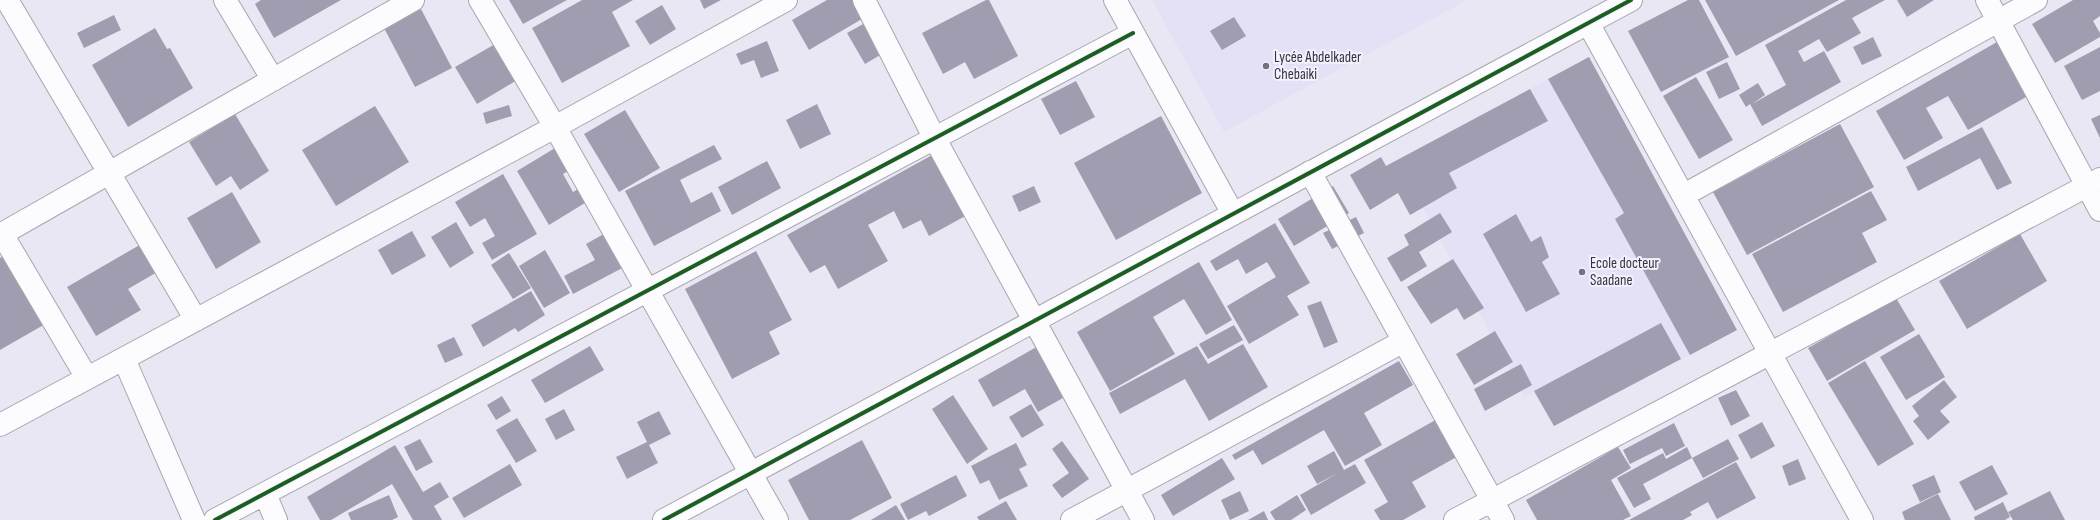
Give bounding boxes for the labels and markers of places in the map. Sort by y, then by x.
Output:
place label: Lycée Abdelkader Chebaiki [1274,48,1362,84]
marker: Lycée Abdelkader Chebaiki [1261,61,1271,71]
place label: Ecole docteur Saadane [1590,254,1660,290]
marker: Ecole docteur Saadane [1577,267,1587,277]

